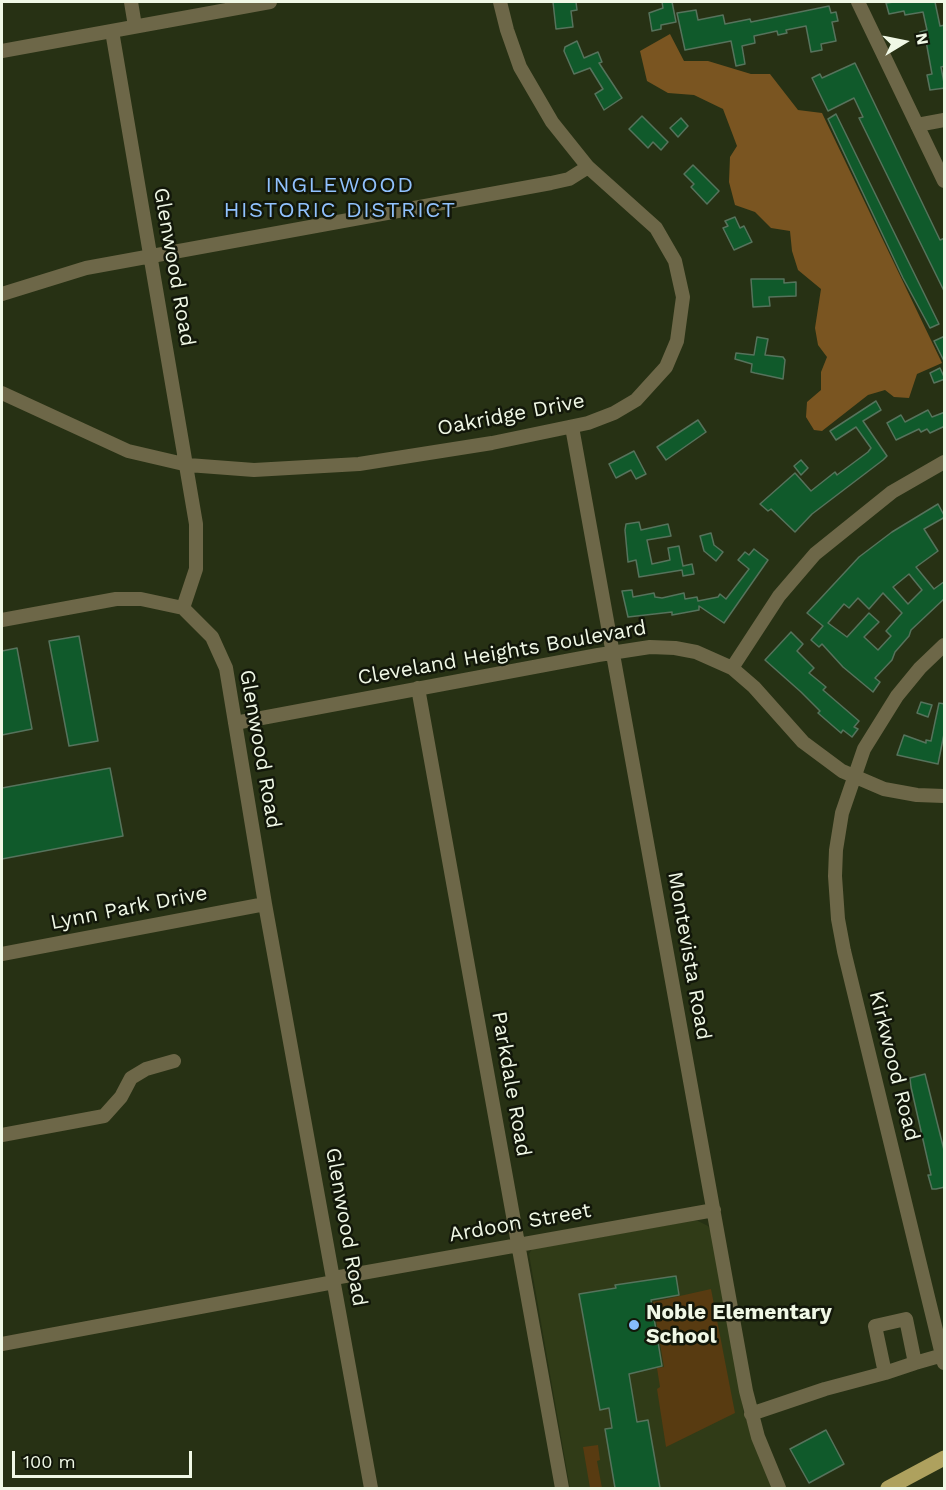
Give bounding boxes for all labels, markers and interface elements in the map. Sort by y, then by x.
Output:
north arrow [874,12,934,72]
text: N [912,31,933,46]
district label: INGLEWOOD HISTORIC DISTRICT [223,173,457,224]
street label: Glenwood Road [148,186,200,348]
street label: Oakridge Drive [435,388,587,442]
street label: Cleveland Heights Boulevard [356,615,648,691]
street label: Glenwood Road [234,668,286,830]
street label: Montevista Road [662,870,716,1042]
street label: Lynn Park Drive [48,880,210,936]
street label: Kirkwood Road [863,988,925,1144]
street label: Parkdale Road [486,1010,536,1158]
street label: Glenwood Road [320,1146,372,1308]
street label: Ardoon Street [447,1198,593,1248]
place label: Noble Elementary School [646,1300,832,1350]
marker: Noble Elementary School [627,1318,641,1332]
scale bar [15,1439,195,1477]
text: 100 m [23,1451,76,1472]

